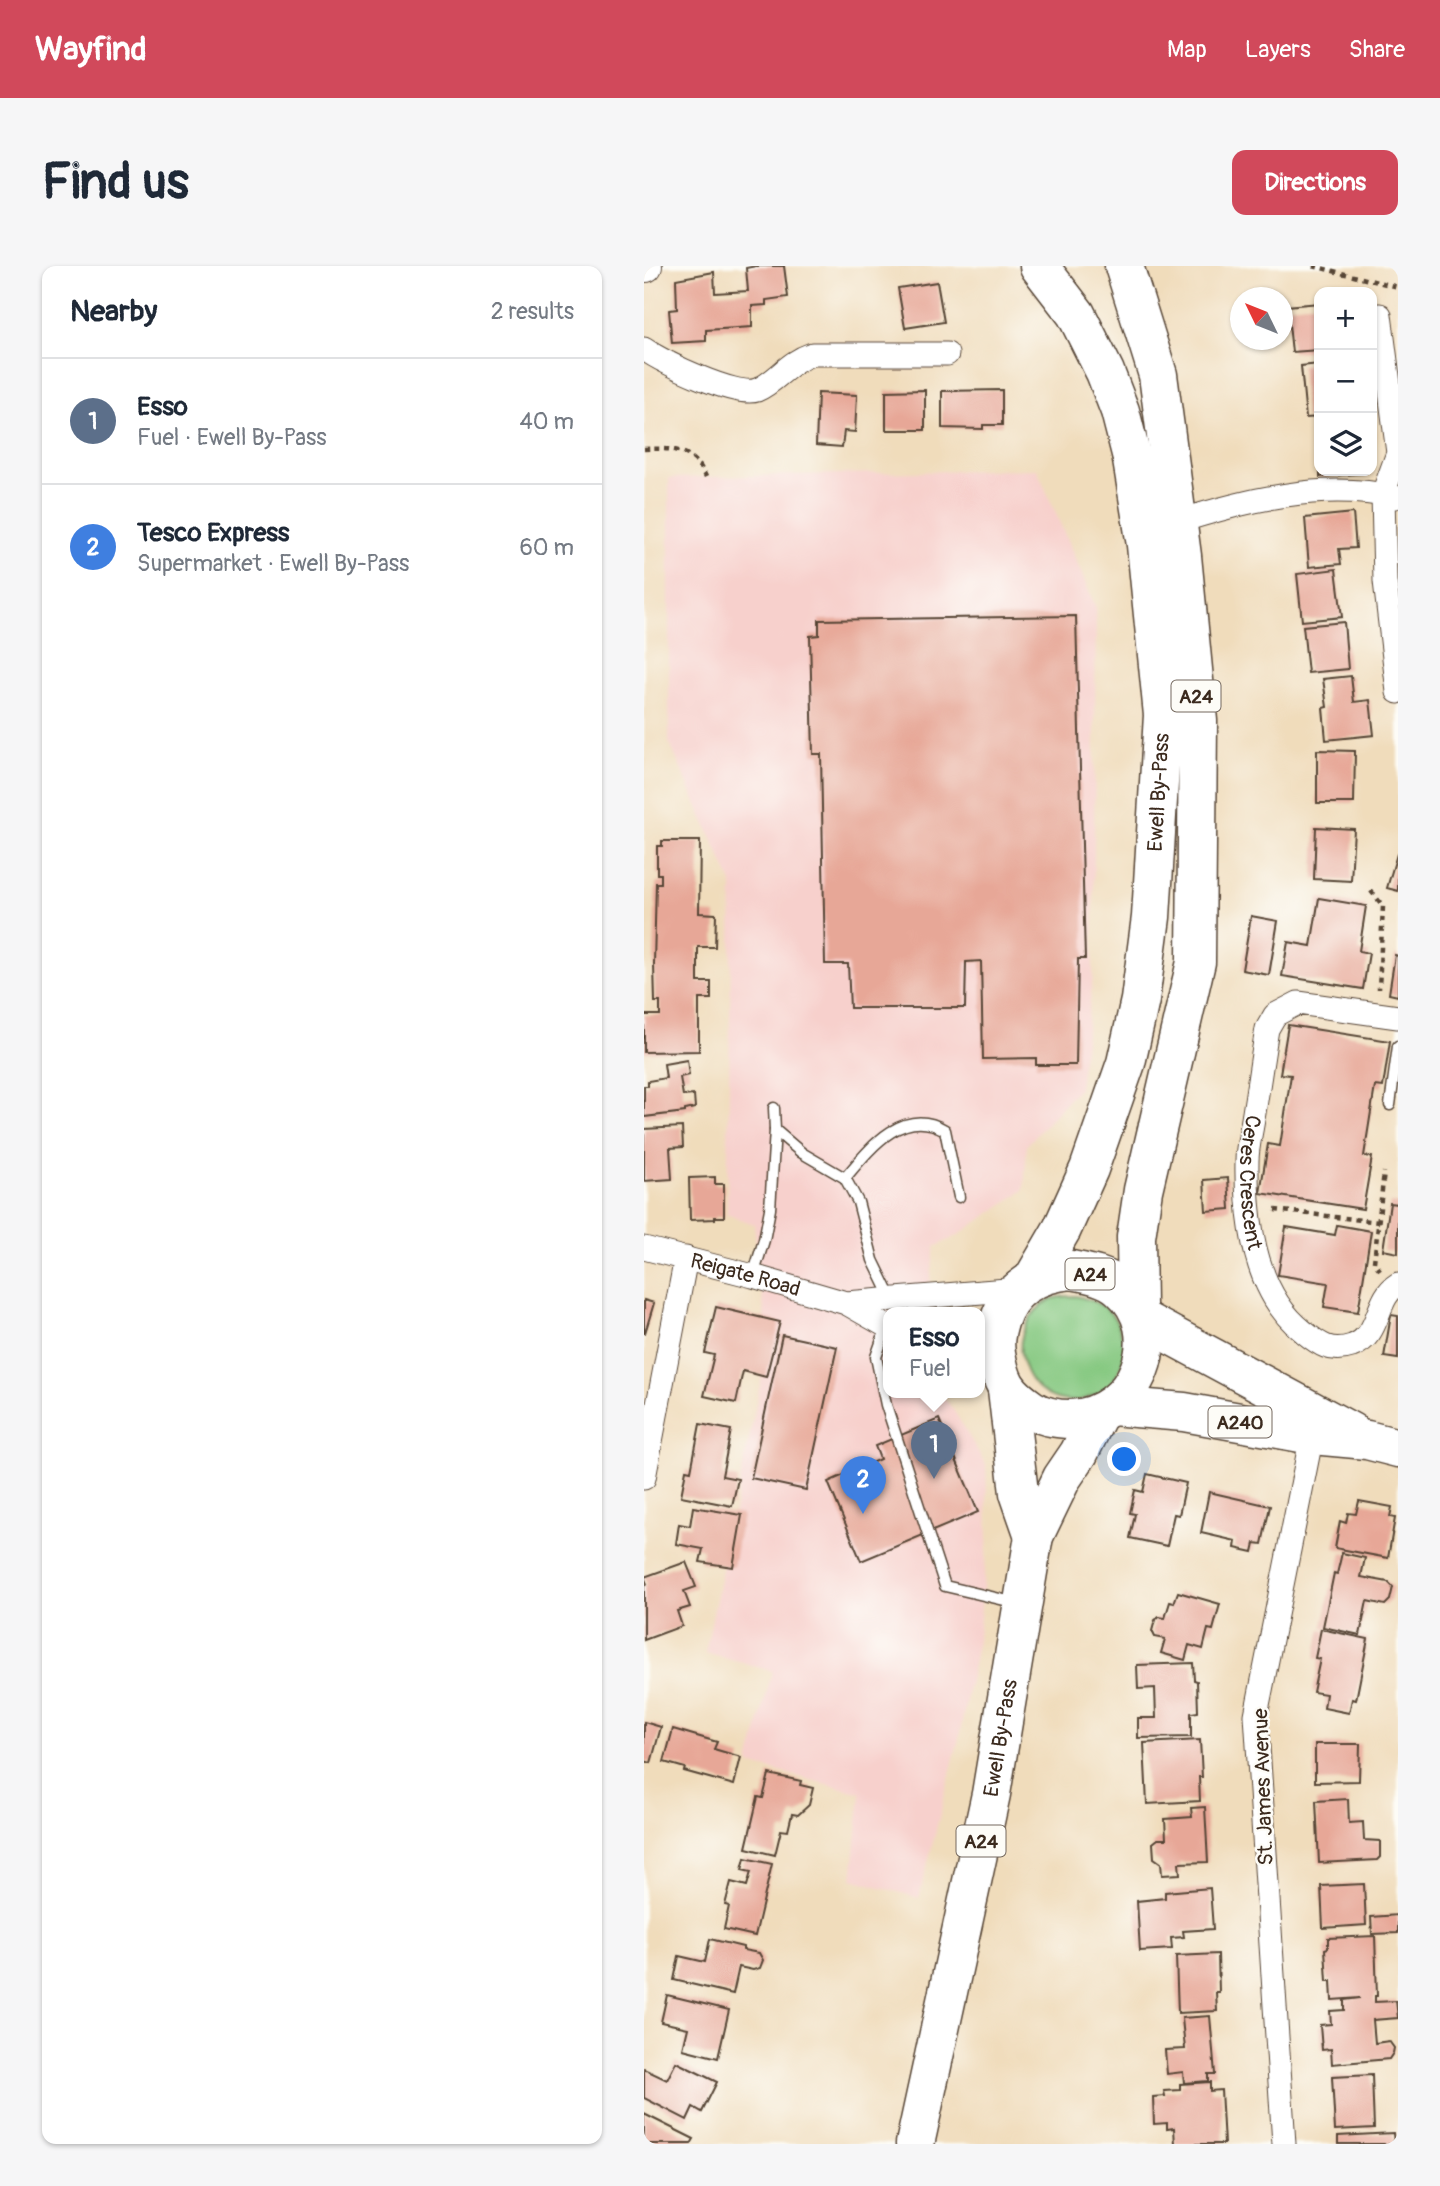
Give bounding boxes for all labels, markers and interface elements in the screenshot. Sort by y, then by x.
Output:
text: Wayfind [35,29,147,70]
text: Map [1167,35,1207,64]
text: Layers [1245,35,1311,64]
text: Share [1349,35,1405,64]
button: Directions [1232,150,1398,215]
text: Find us [42,152,189,213]
north arrow [1230,287,1293,350]
map controls [1314,287,1377,476]
button: + [1314,287,1377,350]
text: Nearby [70,293,157,330]
text: 2 results [491,297,574,326]
button: − [1314,350,1377,413]
text: Esso [137,391,188,423]
text: 1 [89,407,98,436]
text: 40 m [520,407,574,436]
button: layers [1314,413,1377,476]
text: Fuel · Ewell By-Pass [137,423,327,452]
text: Tesco Express [137,517,289,549]
text: 2 [87,533,99,562]
text: 60 m [519,533,574,562]
text: Supermarket · Ewell By-Pass [137,549,409,578]
road number: A24 [1172,680,1220,712]
street label: Ewell By-Pass [1142,732,1176,852]
street label: Ceres Crescent [1233,1113,1268,1253]
street label: Reigate Road [688,1247,804,1303]
road number: A24 [1066,1258,1115,1290]
popup [883,1307,985,1398]
text: Esso [909,1322,959,1354]
text: Fuel [909,1354,951,1383]
road number: A240 [1208,1406,1272,1438]
pin: 1 [911,1421,957,1479]
your location [1107,1442,1141,1476]
pin: 2 [840,1456,886,1514]
street label: Ewell By-Pass [978,1677,1024,1799]
street label: St. James Avenue [1247,1707,1280,1866]
road number: A24 [956,1826,1006,1856]

